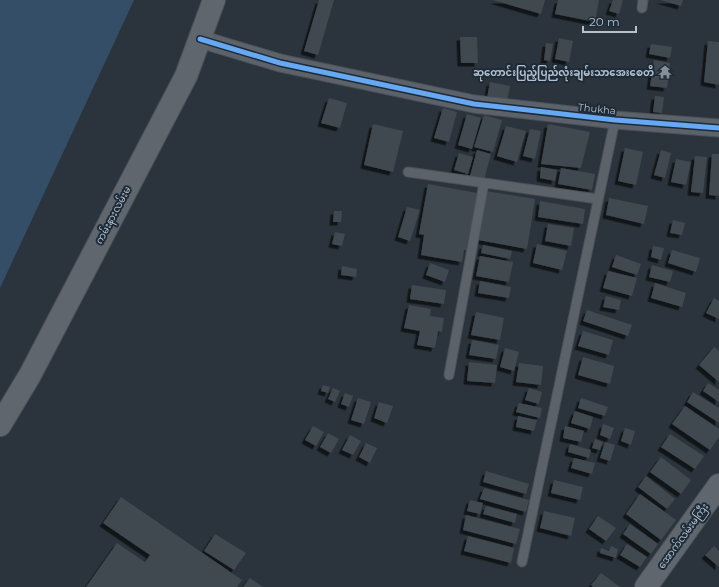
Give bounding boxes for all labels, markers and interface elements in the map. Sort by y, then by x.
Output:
scale bar [583,8,636,34]
text: 20 m [589,14,620,29]
temple icon: ဆုတောင်းပြည့်ပြည်လုံးချမ်းသာအေးစေတီ [657,64,673,80]
place label: ဆုတောင်းပြည့်ပြည်လုံးချမ်းသာအေးစေတီ [473,65,654,82]
street label: Thukha [577,101,617,117]
street label: ကမ်းနားလမ်းမ [91,183,135,247]
street label: အောက်လမ်းမကြီး [654,500,713,573]

